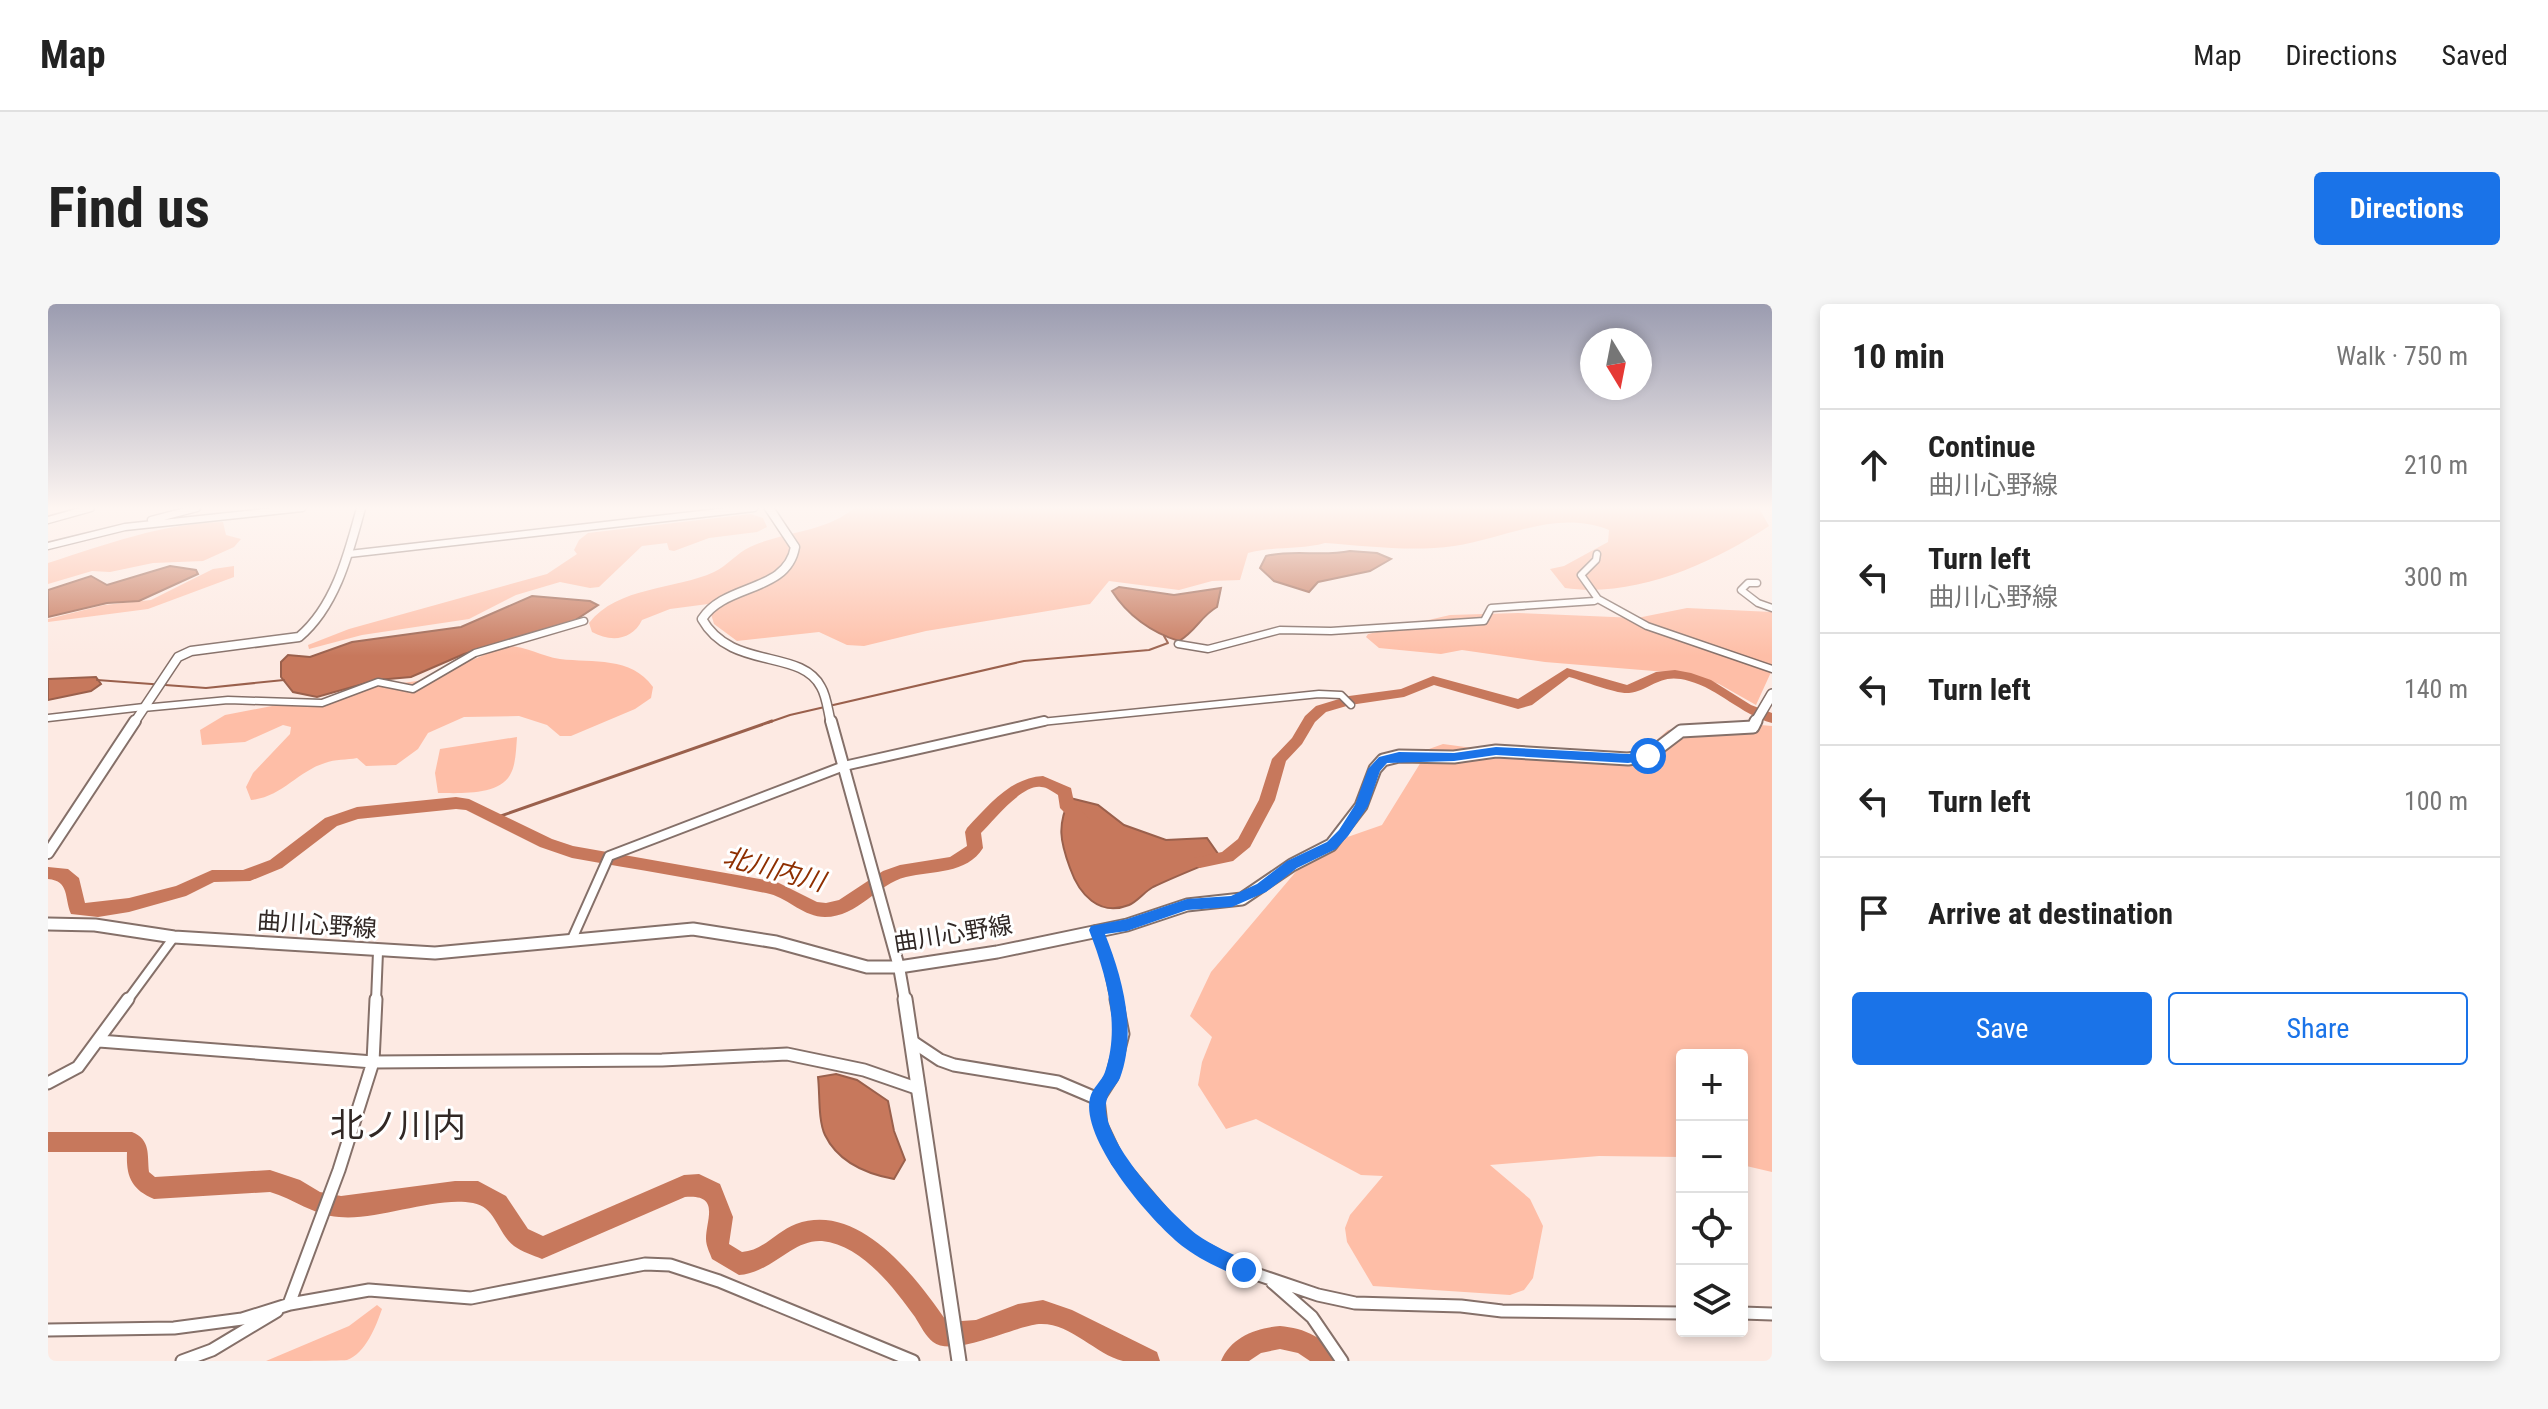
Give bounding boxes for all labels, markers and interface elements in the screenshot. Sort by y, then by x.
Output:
text: Map [40,33,106,77]
text: Map [2193,39,2242,72]
text: Directions [2286,39,2397,72]
text: Saved [2441,39,2508,72]
button: Directions [2314,172,2500,245]
text: Find us [48,175,210,241]
north arrow [1580,328,1652,400]
text: 10 min [1852,336,1945,376]
text: Walk · 750 m [2336,341,2468,371]
text: Continue [1928,429,2035,464]
icon: ahead [1852,443,1896,487]
text: 210 m [2404,450,2468,480]
text: 曲川心野線 [1928,470,2058,500]
text: Turn left [1928,541,2031,576]
icon: left [1852,555,1896,599]
text: 300 m [2404,562,2468,592]
text: 曲川心野線 [1928,582,2058,612]
icon: left [1852,667,1896,711]
text: Turn left [1928,672,2031,707]
text: 140 m [2404,674,2468,704]
route start [1630,738,1666,774]
icon: left [1852,779,1896,823]
text: Turn left [1928,784,2031,819]
text: 100 m [2404,786,2468,816]
water label: 北川内川 [720,841,831,898]
icon: arrive [1852,891,1896,935]
text: Arrive at destination [1928,896,2173,931]
street label: 曲川心野線 [256,907,378,943]
street label: 曲川心野線 [892,911,1014,957]
button: Save [1852,992,2152,1065]
button: Share [2168,992,2468,1065]
map controls [1676,1049,1748,1337]
button: + [1676,1049,1748,1121]
district label: 北ノ川内 [330,1105,466,1145]
button: − [1676,1121,1748,1193]
button: locate [1676,1193,1748,1265]
route end [1226,1252,1262,1288]
button: layers [1676,1265,1748,1337]

